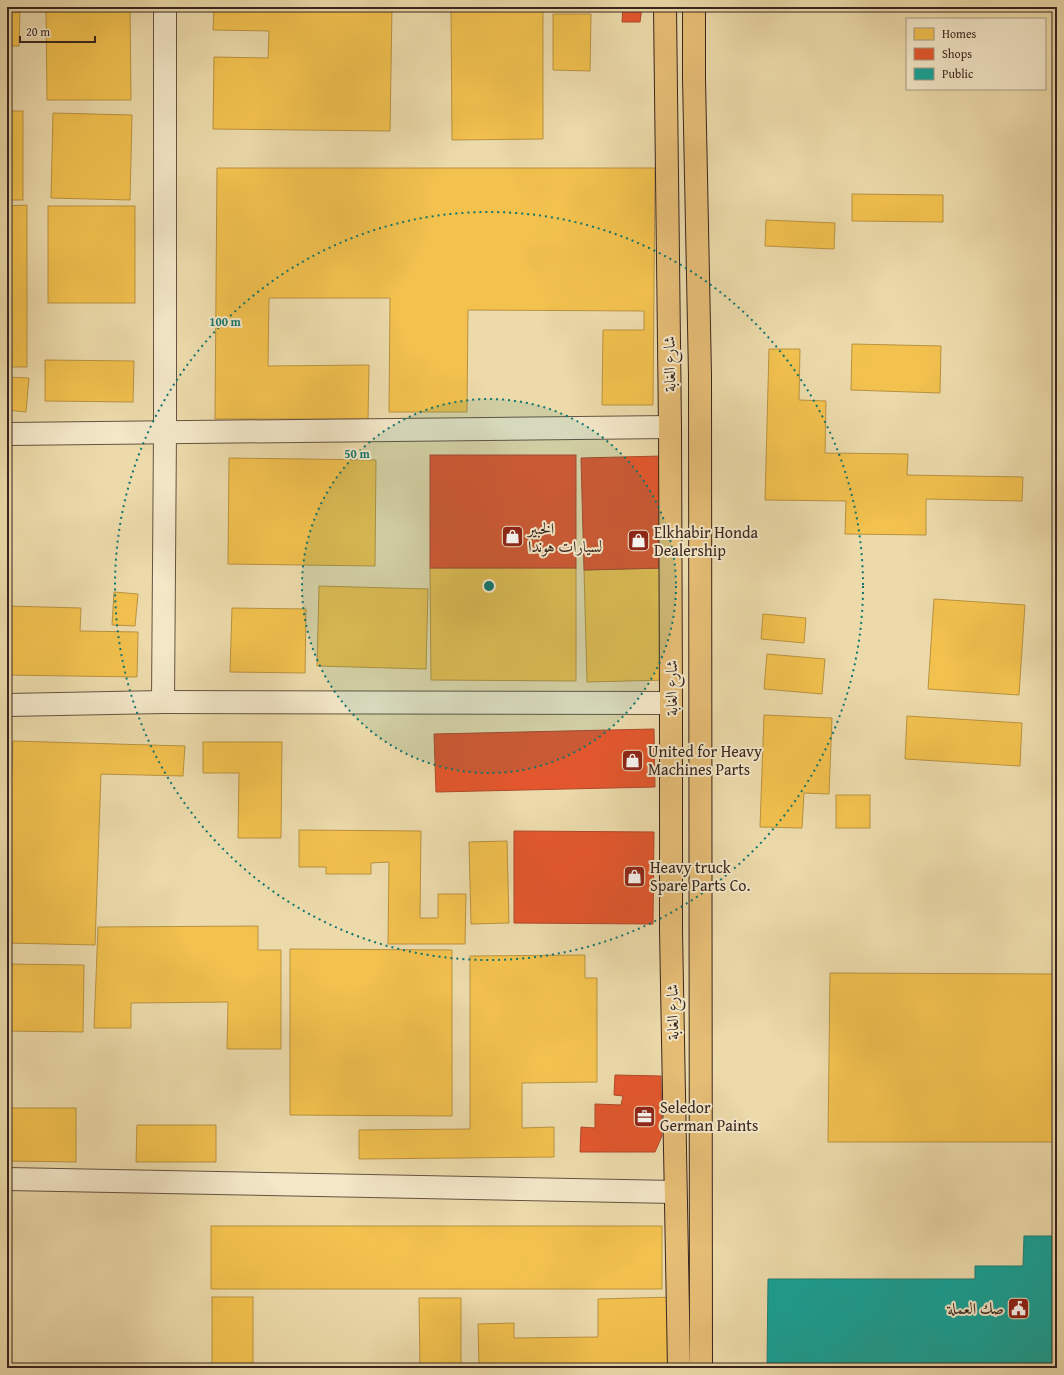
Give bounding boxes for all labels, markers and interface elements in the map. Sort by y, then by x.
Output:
scale bar [20,18,95,44]
legend [906,18,1046,90]
text: 20 m [26,23,50,40]
text: Homes [942,25,977,42]
text: Shops [942,45,972,62]
text: Public [942,65,974,82]
text: 100 m [209,313,242,330]
street label: شارع الغابة [657,336,683,392]
text: 50 m [344,445,370,462]
place label: الخبير لسيارات هوندا [526,516,602,558]
place label: Elkhabir Honda Dealership [654,520,758,562]
shop icon: الخبير لسيارات هوندا [500,524,526,550]
shop icon: Elkhabir Honda Dealership [625,528,651,554]
centre of rings [482,579,496,593]
street label: شارع الغابة [659,660,685,716]
place label: United for Heavy Machines Parts [648,739,762,781]
shop icon: United for Heavy Machines Parts [619,747,645,773]
place label: Heavy truck Spare Parts Co. [650,855,751,897]
shop icon: Heavy truck Spare Parts Co. [621,863,647,889]
street label: شارع الغابة [660,984,686,1040]
place label: Seledor German Paints [660,1095,758,1137]
office icon: Seledor German Paints [631,1103,657,1129]
public building icon: صك العملة [1006,1295,1032,1321]
place label: صك العملة [946,1296,1004,1320]

